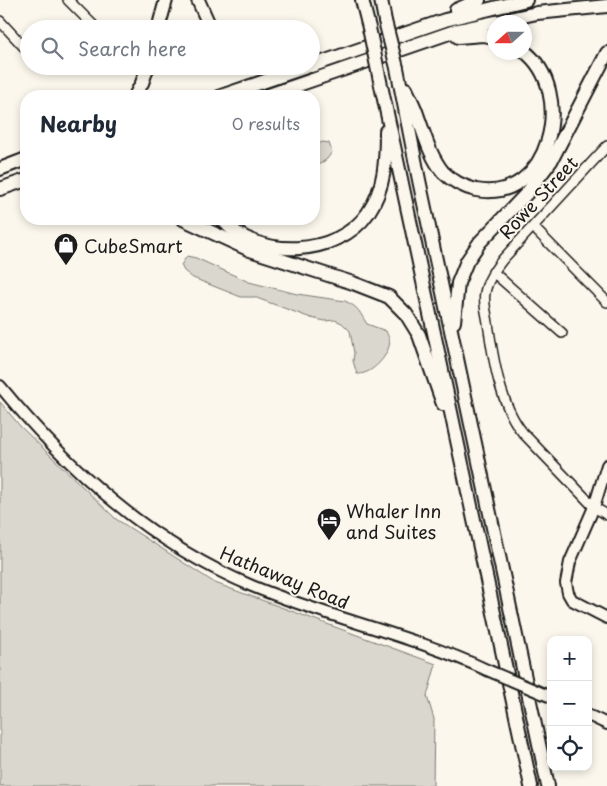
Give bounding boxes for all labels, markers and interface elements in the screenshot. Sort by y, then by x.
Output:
north arrow [487,15,532,60]
search box [20,20,320,75]
icon: search [38,34,66,62]
text: Search here [78,34,187,62]
text: Nearby [40,107,117,139]
text: 0 results [232,111,300,135]
street label: Rowe Street [492,149,584,245]
shop icon: CubeSmart [53,232,79,266]
place label: CubeSmart [84,232,182,259]
place label: Whaler Inn and Suites [346,497,441,545]
hotel icon: Whaler Inn and Suites [316,507,342,541]
street label: Hathaway Road [216,539,354,615]
map controls [547,636,592,771]
button: + [547,636,592,681]
button: − [547,681,592,726]
button: locate [547,726,592,771]

